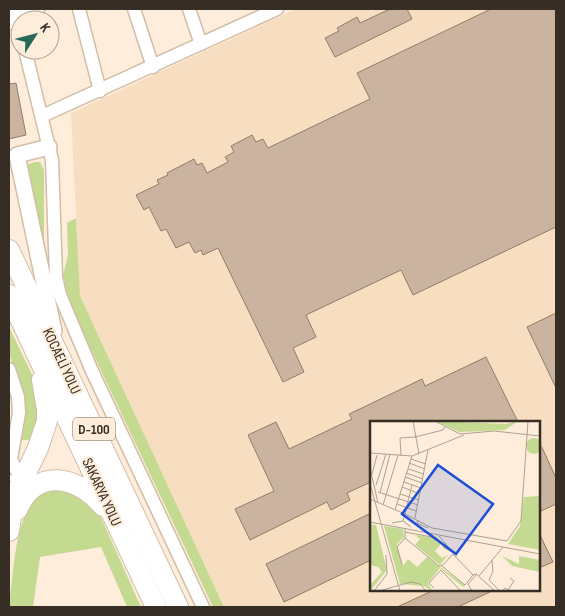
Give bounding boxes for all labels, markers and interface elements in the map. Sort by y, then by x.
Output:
north arrow [10,10,60,60]
text: K [36,20,54,36]
street label: KOCAELİ YOLU [38,325,85,397]
road number: D-100 [73,418,115,440]
inset map [370,421,540,591]
street label: SAKARYA YOLU [77,455,126,529]

